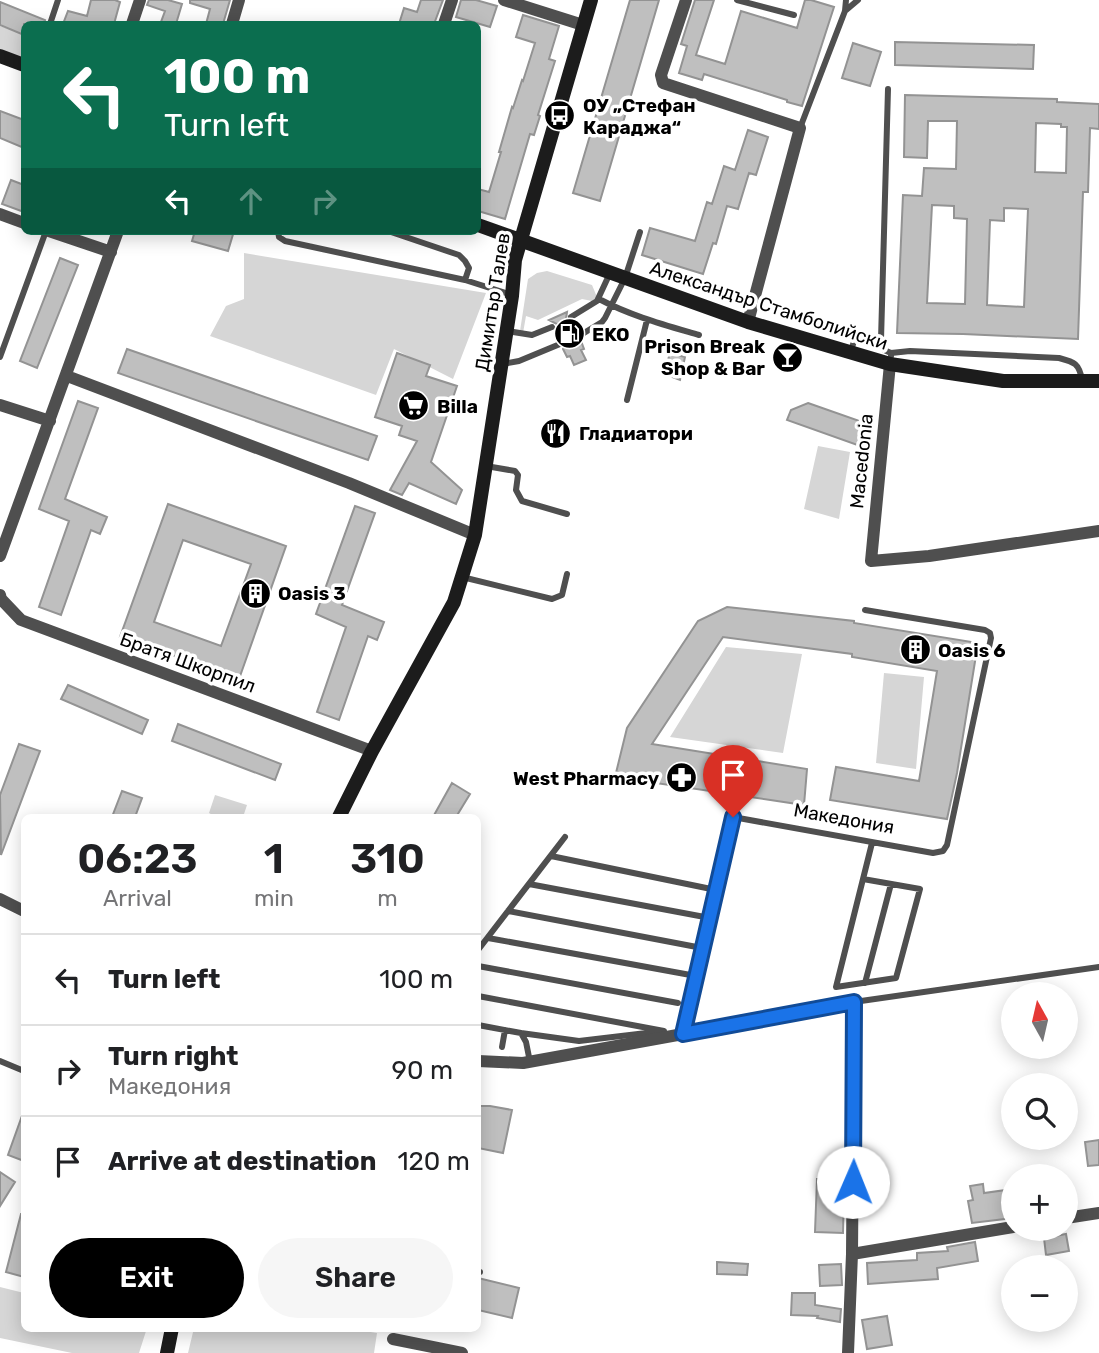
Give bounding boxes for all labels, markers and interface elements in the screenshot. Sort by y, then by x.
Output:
text: 100 m [164,47,310,105]
icon: left [49,49,140,140]
place label: ОУ „Стефан Караджа“ [583,94,696,139]
bus stop icon: ОУ „Стефан Караджа“ [543,99,577,133]
text: Turn left [164,106,289,144]
icon: left [159,182,197,220]
icon: ahead [232,182,270,220]
icon: right [305,182,343,220]
street label: Димитър Талев [470,231,515,373]
street label: Александър Стамболийски [647,256,891,355]
fuel station icon: EKO [552,317,586,351]
place label: EKO [592,323,630,346]
place label: Prison Break Shop & Bar [644,335,765,380]
bar icon: Prison Break Shop & Bar [771,340,805,374]
supermarket icon: Billa [397,389,431,423]
place label: Billa [437,395,478,418]
street label: Macedonia [845,412,878,510]
restaurant icon: Гладиатори [539,416,573,450]
place label: Гладиатори [579,422,693,445]
building icon: Oasis 3 [238,576,272,610]
place label: Oasis 3 [278,582,346,605]
street label: Братя Шкорпил [117,627,259,698]
building icon: Oasis 6 [898,633,932,667]
place label: Oasis 6 [938,639,1006,662]
pin [703,745,763,817]
icon: arrive [714,756,752,794]
pharmacy icon: West Pharmacy [665,761,699,795]
place label: West Pharmacy [513,767,660,790]
street label: Македония [792,798,896,839]
text: 06:23 [77,834,198,884]
text: 1 [264,834,284,884]
text: 310 [350,834,425,884]
text: Arrival [103,884,172,912]
text: min [254,884,294,912]
text: m [377,884,398,912]
icon: left [49,961,87,999]
text: Turn left [108,964,220,995]
text: 100 m [379,964,453,995]
north arrow [1001,982,1078,1059]
map controls [1001,982,1078,1332]
text: Turn right [108,1041,238,1072]
icon: right [49,1052,87,1090]
text: 90 m [392,1055,453,1086]
text: Македония [108,1072,231,1100]
button: search [1001,1073,1078,1150]
icon: arrive [49,1143,87,1181]
position arrow [816,1145,890,1219]
text: Arrive at destination [108,1146,376,1177]
text: 120 m [397,1146,470,1177]
button: + [1001,1164,1078,1241]
button: Exit [49,1238,244,1318]
button: Share [258,1238,453,1318]
button: − [1001,1255,1078,1332]

